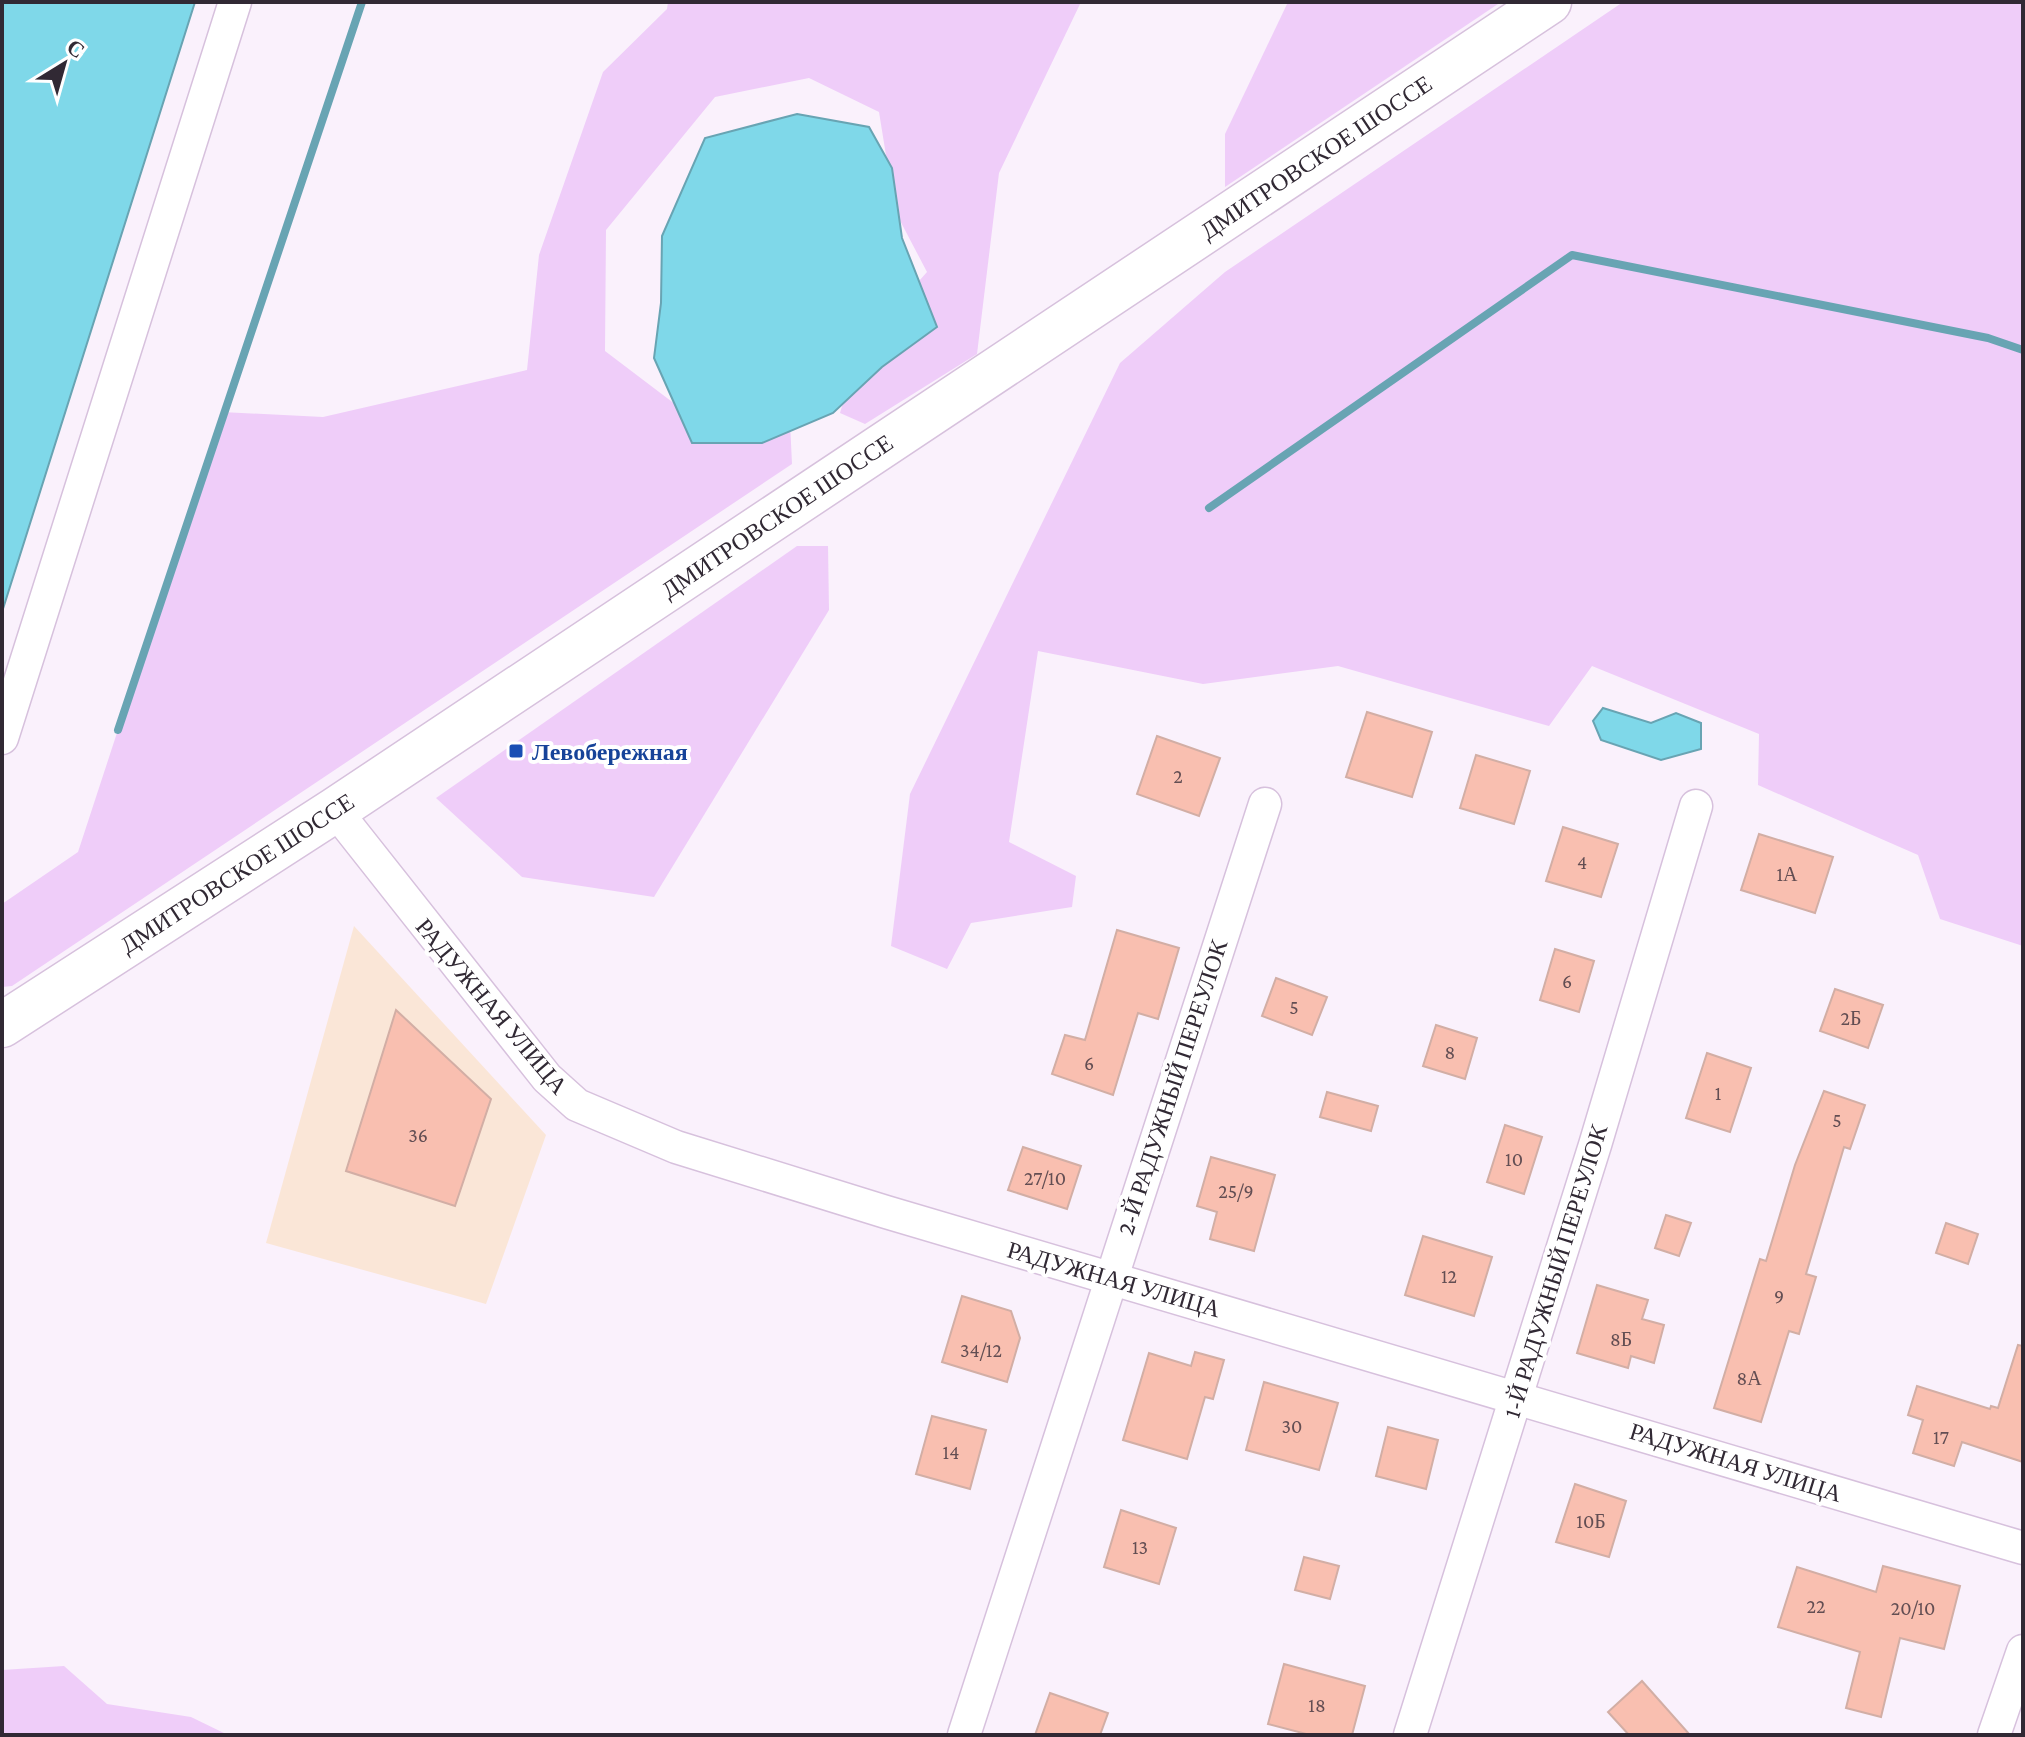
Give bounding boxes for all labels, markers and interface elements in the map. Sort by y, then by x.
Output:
north arrow [24,24,104,104]
text: С [62,34,90,63]
street label: ДМИТРОВСКОЕ ШОССЕ [1195,69,1437,245]
street label: ДМИТРОВСКОЕ ШОССЕ [656,428,898,604]
place label: Левобережная [532,738,688,765]
marker: Левобережная [507,742,525,760]
house number: 2 [1173,765,1183,787]
street label: ДМИТРОВСКОЕ ШОССЕ [115,787,359,959]
house number: 4 [1577,851,1587,873]
house number: 1А [1776,863,1798,885]
street label: РАДУЖНАЯ УЛИЦА [411,913,574,1100]
street label: 2-Й РАДУЖНЫЙ ПЕРЕУЛОК [1111,935,1233,1238]
house number: 6 [1562,970,1572,992]
house number: 5 [1289,996,1299,1018]
house number: 2Б [1840,1007,1862,1029]
house number: 8 [1445,1041,1455,1063]
house number: 6 [1084,1052,1094,1074]
house number: 1 [1715,1082,1721,1104]
house number: 5 [1832,1109,1842,1131]
street label: 1-Й РАДУЖНЫЙ ПЕРЕУЛОК [1497,1120,1613,1421]
house number: 36 [408,1124,428,1146]
house number: 10 [1505,1148,1523,1170]
house number: 27/10 [1024,1167,1066,1189]
house number: 25/9 [1218,1180,1254,1202]
street label: РАДУЖНАЯ УЛИЦА [1004,1236,1224,1323]
house number: 12 [1441,1265,1457,1287]
house number: 9 [1774,1285,1784,1307]
house number: 8Б [1610,1328,1632,1350]
house number: 34/12 [960,1339,1002,1361]
house number: 8А [1736,1367,1762,1389]
house number: 30 [1282,1415,1302,1437]
street label: РАДУЖНАЯ УЛИЦА [1627,1417,1846,1507]
house number: 17 [1933,1426,1949,1448]
house number: 14 [943,1441,959,1463]
house number: 10Б [1576,1510,1606,1532]
house number: 13 [1132,1536,1148,1558]
house number: 22 [1807,1595,1825,1617]
house number: 20/10 [1891,1597,1935,1619]
house number: 18 [1308,1694,1326,1716]

